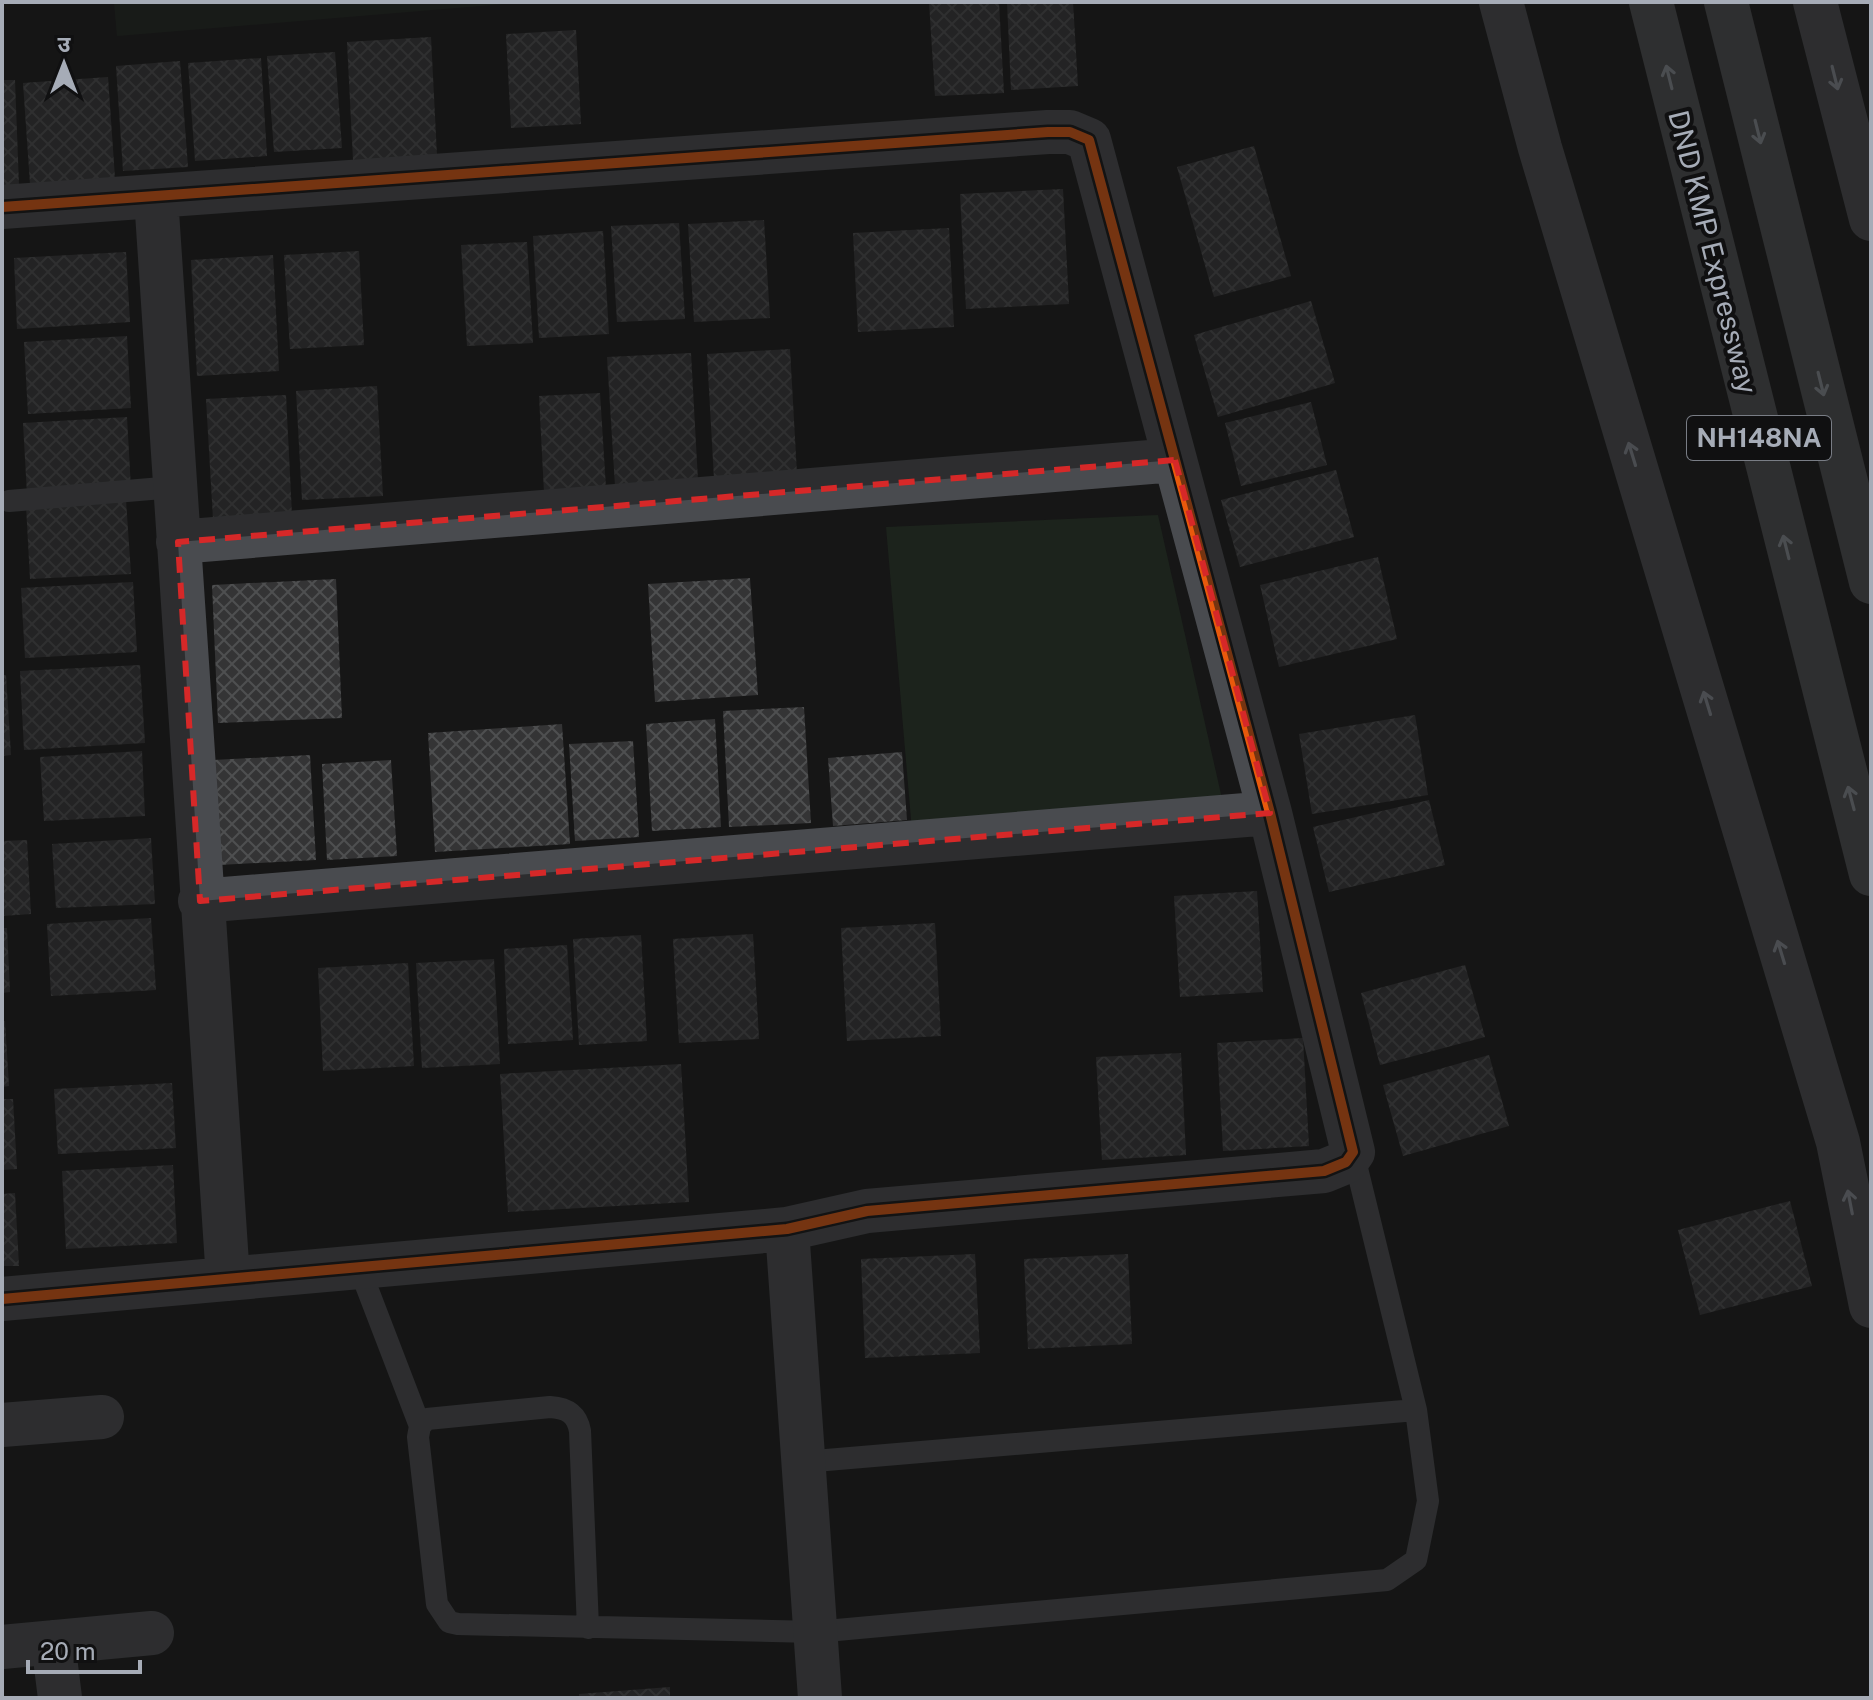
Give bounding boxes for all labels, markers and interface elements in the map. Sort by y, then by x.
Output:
north arrow [24,24,104,104]
text: उ [58,31,72,57]
one-way arrow [1828,64,1843,90]
one-way arrow [1661,65,1676,90]
street label: DND KMP Expressway [1662,107,1765,397]
one-way arrow [1752,119,1767,144]
one-way arrow [1815,371,1830,397]
road number: NH148NA [1687,416,1831,460]
one-way arrow [1624,441,1639,467]
one-way arrow [1778,534,1793,560]
one-way arrow [1698,690,1713,715]
one-way arrow [1843,786,1858,812]
one-way arrow [1773,939,1788,965]
one-way arrow [1842,1190,1857,1216]
scale bar [28,1624,140,1674]
text: 20 m [40,1637,96,1665]

